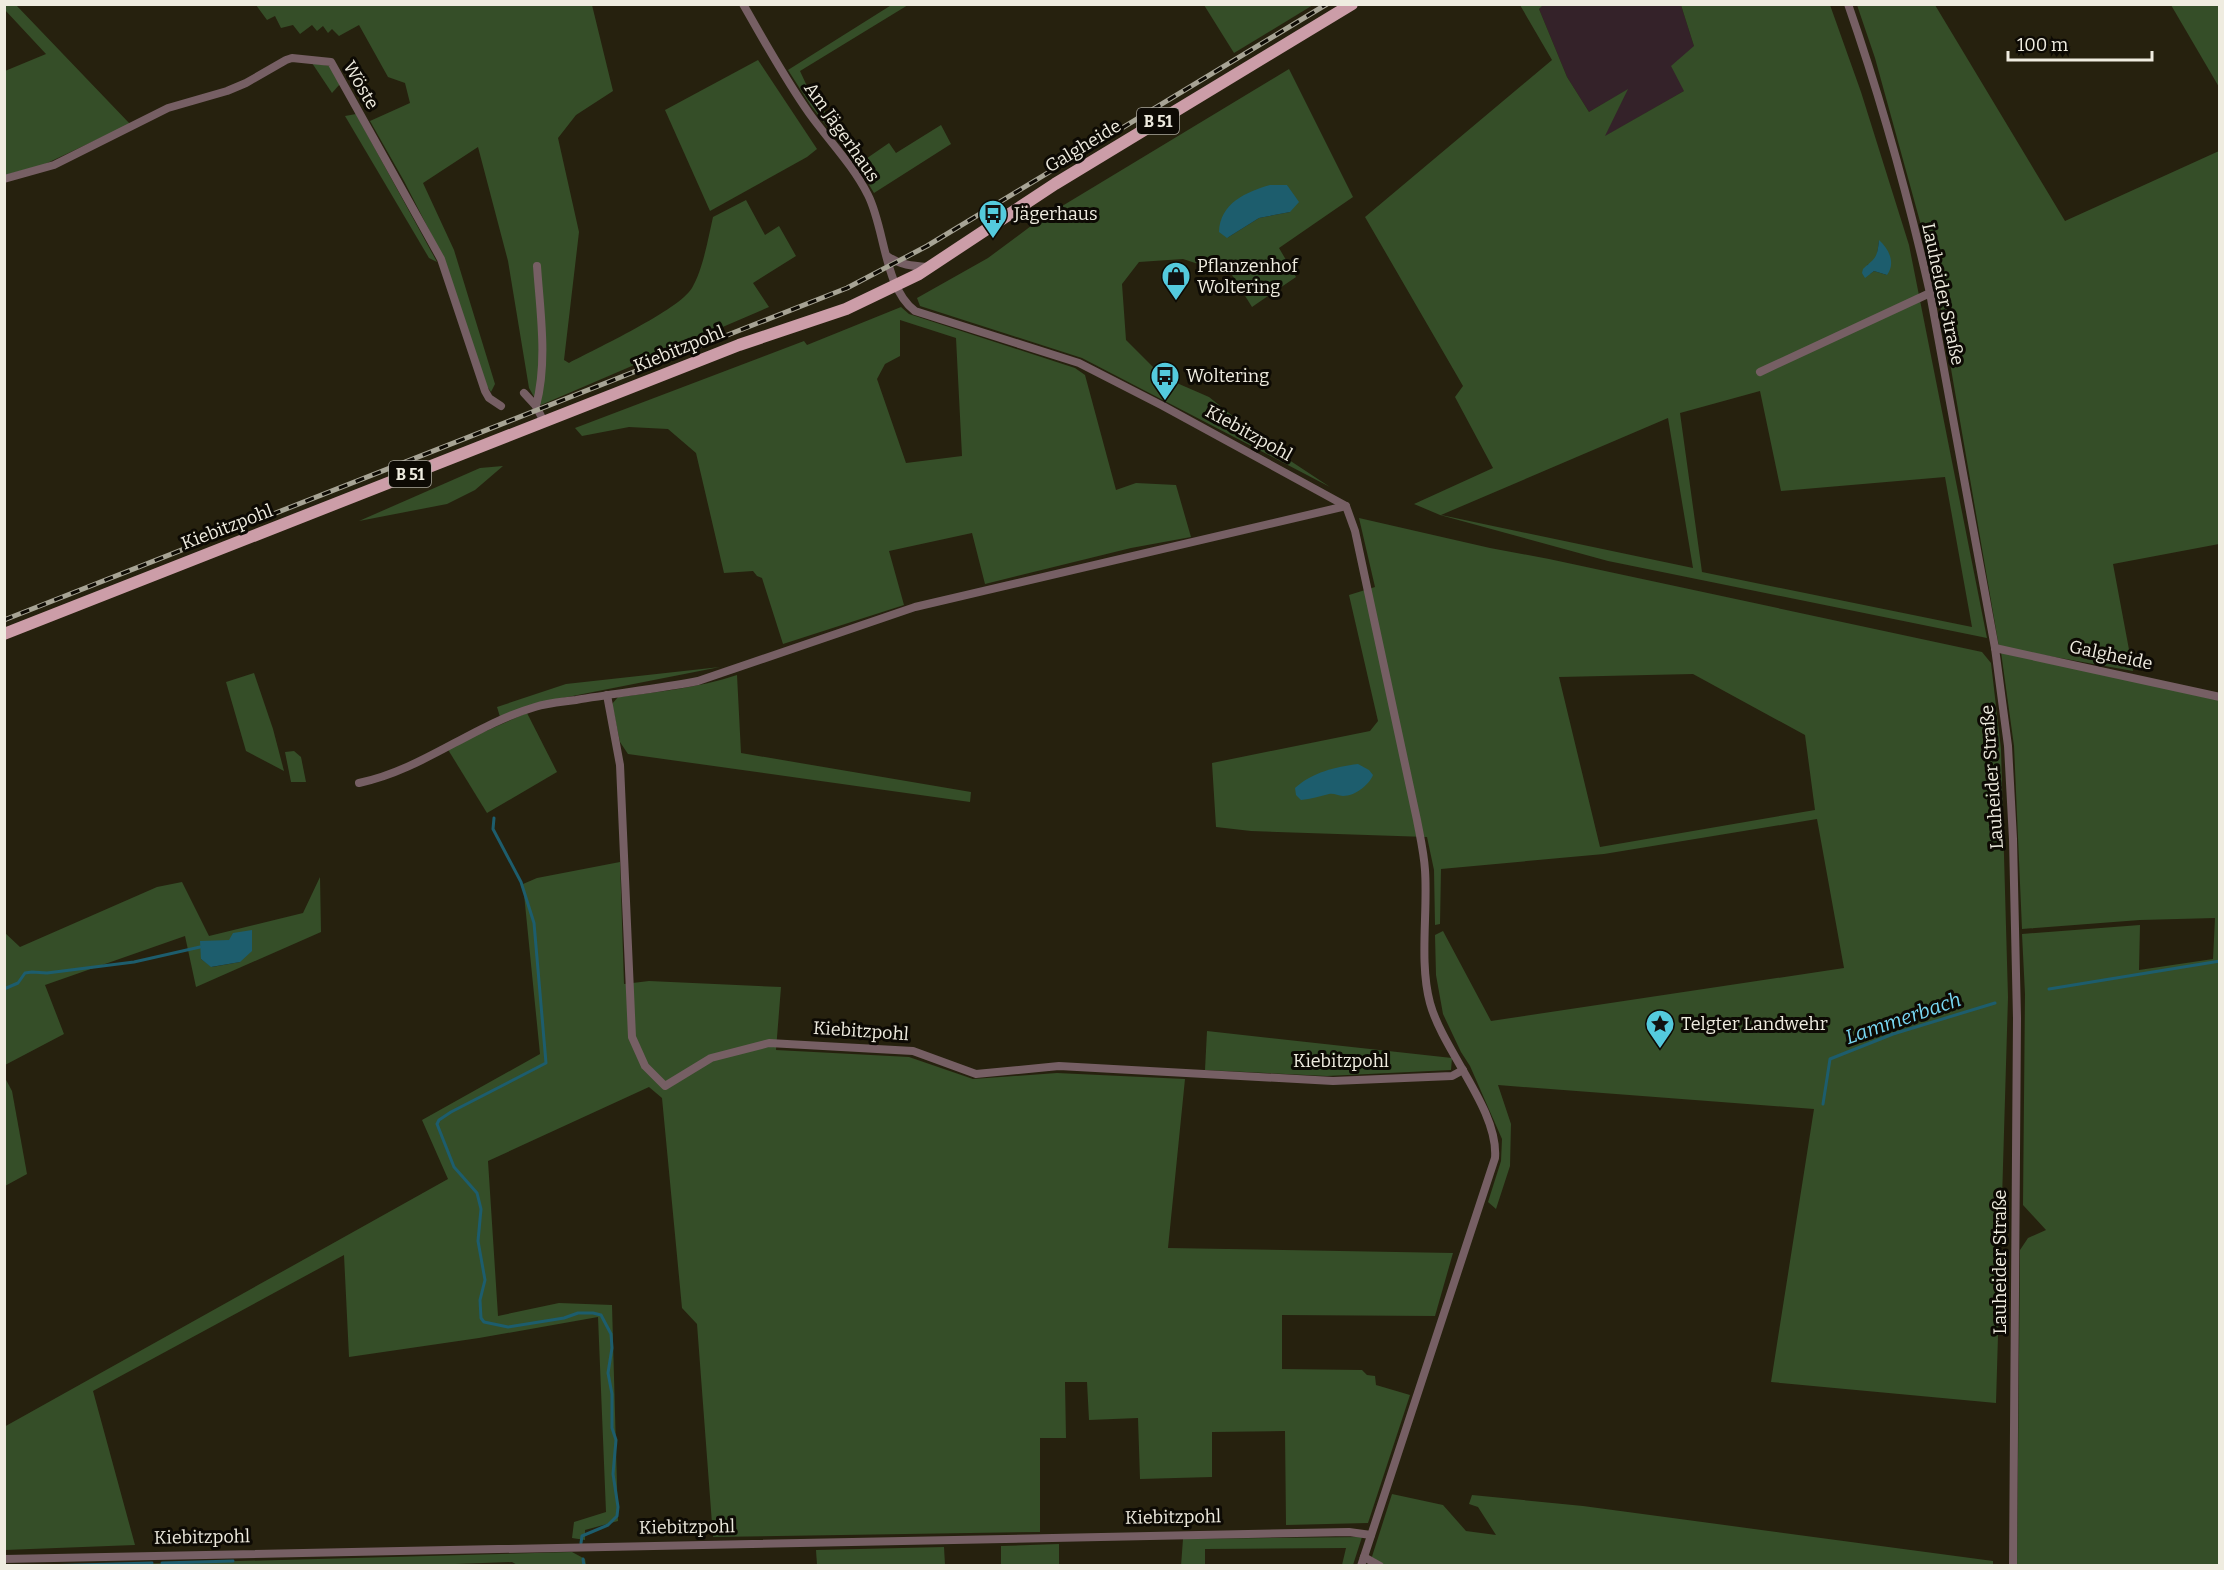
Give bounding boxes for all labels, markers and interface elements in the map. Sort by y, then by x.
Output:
scale bar [2008,24,2152,62]
text: 100 m [2017,34,2068,56]
street label: Wöste [338,57,384,113]
street label: Am Jägerhaus [800,78,884,186]
road number: B 51 [1137,108,1179,134]
street label: Galgheide [1041,115,1125,177]
bus stop icon: Jägerhaus [977,198,1009,240]
place label: Jägerhaus [1013,203,1098,225]
street label: Lauheider Straße [1917,221,1969,367]
place label: Pflanzenhof Woltering [1197,255,1300,298]
shop icon: Pflanzenhof Woltering [1160,260,1192,302]
street label: Kiebitzpohl [630,321,728,377]
bus stop icon: Woltering [1149,360,1181,402]
place label: Woltering [1186,365,1269,387]
street label: Kiebitzpohl [1202,400,1296,466]
road number: B 51 [389,461,431,487]
street label: Kiebitzpohl [178,500,276,554]
street label: Galgheide [2067,635,2155,675]
street label: Lauheider Straße [1976,704,2008,850]
water label: Lammerbach [1842,987,1964,1049]
place icon: Telgter Landwehr [1644,1008,1676,1050]
place label: Telgter Landwehr [1681,1013,1828,1035]
street label: Kiebitzpohl [812,1017,910,1045]
street label: Kiebitzpohl [1293,1050,1389,1072]
street label: Lauheider Straße [1989,1190,2011,1334]
street label: Kiebitzpohl [1125,1505,1221,1529]
street label: Kiebitzpohl [639,1515,735,1539]
street label: Kiebitzpohl [154,1525,250,1549]

